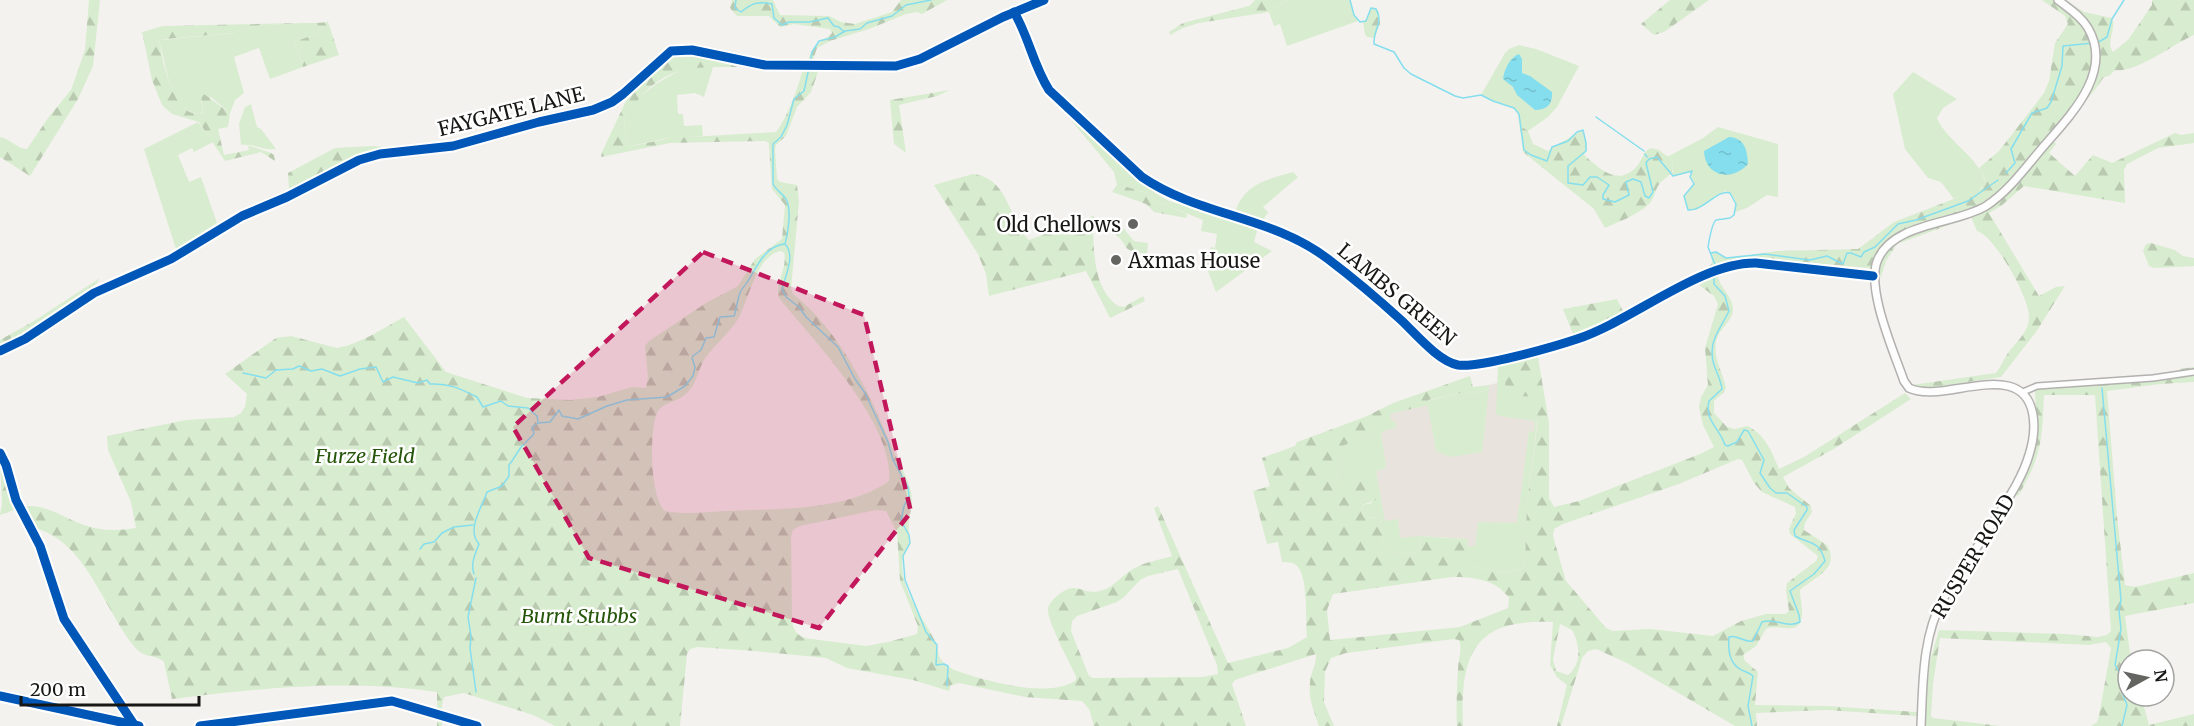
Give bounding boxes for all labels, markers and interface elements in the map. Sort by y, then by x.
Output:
street label: FAYGATE LANE [435,81,587,141]
place label: Old Chellows [996,212,1121,237]
marker: Old Chellows [1126,217,1140,231]
street label: LAMBS GREEN [1333,237,1462,351]
place label: Axmas House [1127,248,1260,273]
marker: Axmas House [1109,253,1123,267]
park label: Furze Field [314,443,415,468]
street label: RUSPER ROAD [1926,490,2020,622]
park label: Burnt Stubbs [521,603,637,628]
north arrow [2116,648,2176,708]
text: N [2150,668,2172,684]
scale bar [21,669,200,707]
text: 200 m [30,678,86,701]

